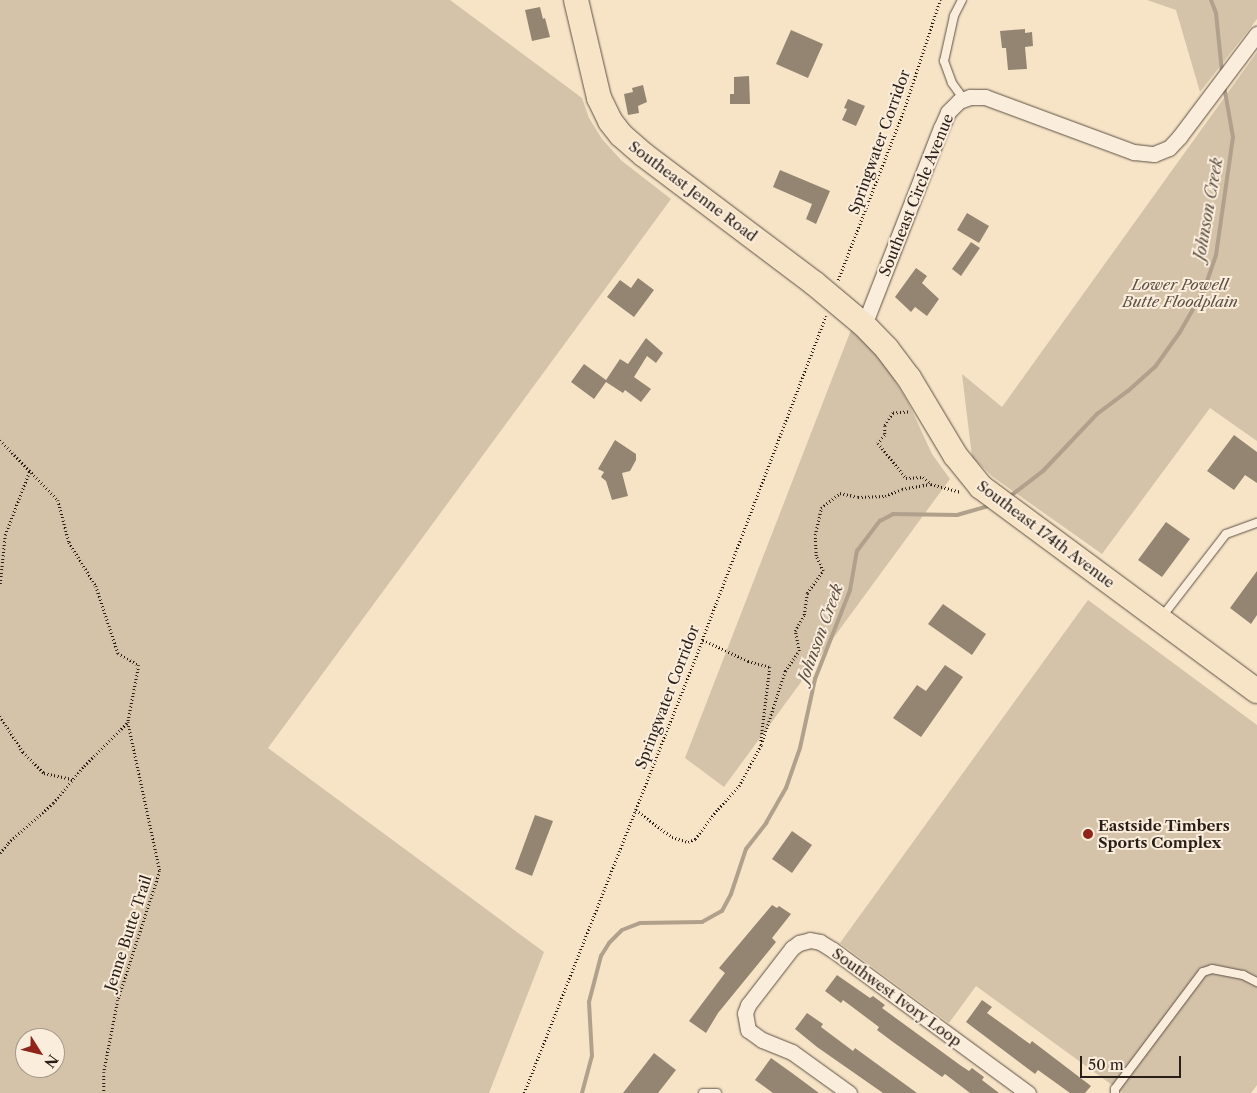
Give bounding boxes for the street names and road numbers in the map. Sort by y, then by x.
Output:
street label: Springwater Corridor [844,67,914,217]
street label: Southeast Circle Avenue [875,111,957,279]
street label: Southeast Jenne Road [625,137,761,245]
street label: Southeast 174th Avenue [973,476,1119,592]
street label: Springwater Corridor [631,622,703,772]
street label: Jenne Butte Trail [101,873,155,993]
street label: Southwest Ivory Loop [829,944,965,1050]

